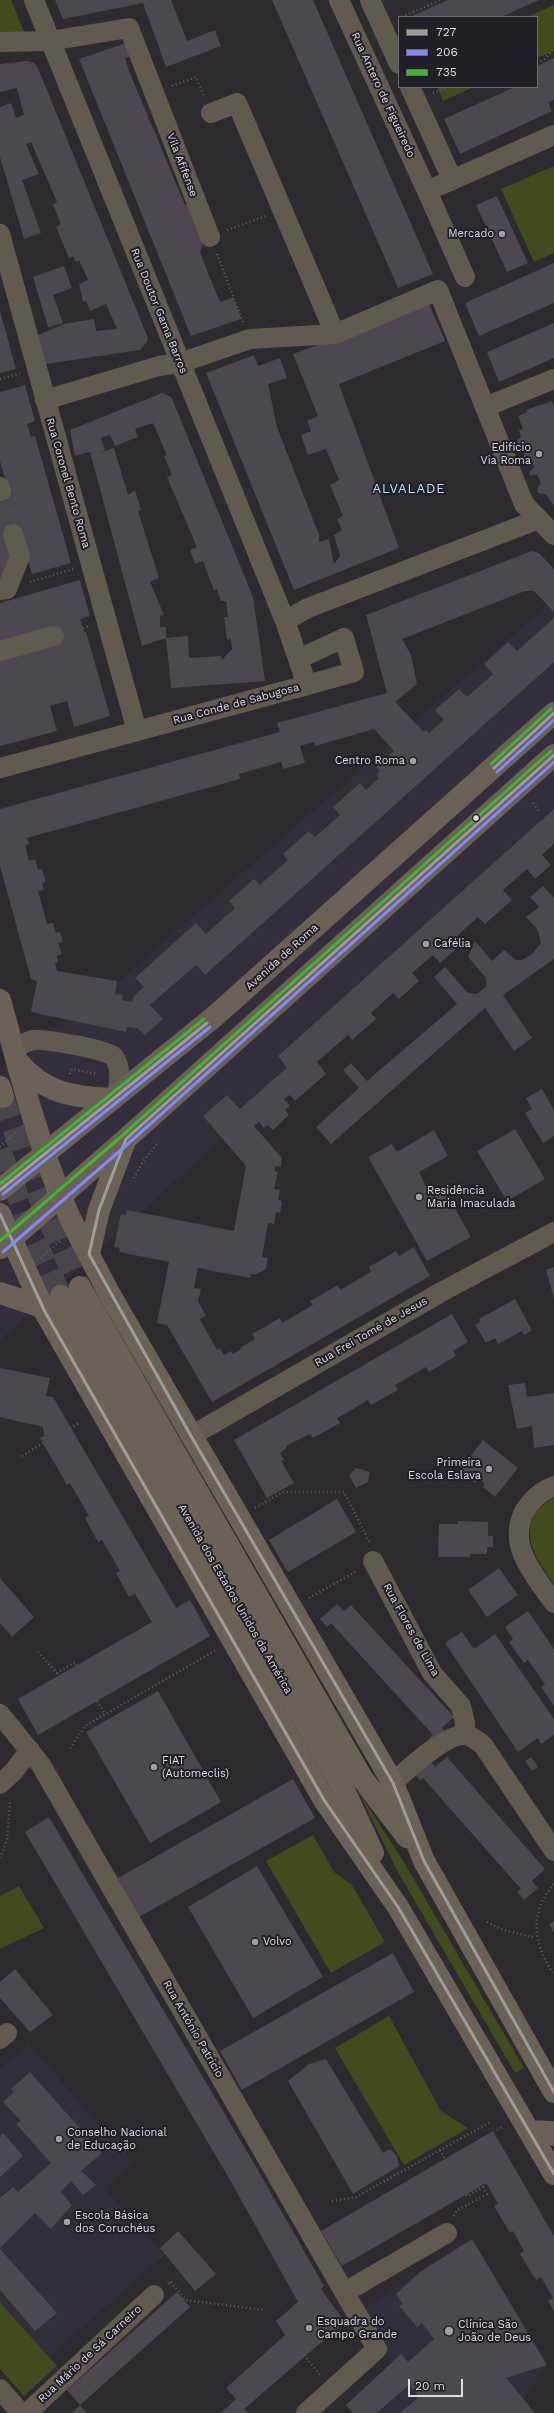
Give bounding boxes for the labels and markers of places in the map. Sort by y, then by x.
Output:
place label: Mercado [448,227,494,241]
marker: Mercado [497,229,507,239]
place label: Edifício Via Roma [481,441,531,467]
marker: Edifício Via Roma [534,449,544,459]
place label: Centro Roma [335,754,405,768]
marker: Centro Roma [408,756,418,766]
unlabelled marker [471,813,481,823]
place label: Cafélia [434,937,471,951]
marker: Cafélia [421,939,431,949]
place label: Residência Maria Imaculada [427,1184,516,1210]
marker: Residência Maria Imaculada [414,1192,424,1202]
place label: Primeira Escola Eslava [408,1456,481,1482]
marker: Primeira Escola Eslava [484,1464,494,1474]
place label: FIAT (Automeclis) [162,1754,229,1780]
marker: FIAT (Automeclis) [149,1762,159,1772]
place label: Volvo [263,1935,292,1949]
marker: Volvo [250,1937,260,1947]
place label: Conselho Nacional de Educação [67,2126,167,2152]
marker: Conselho Nacional de Educação [54,2134,64,2144]
place label: Escola Básica dos Coruchéus [75,2209,155,2235]
marker: Escola Básica dos Coruchéus [62,2217,72,2227]
place label: Esquadra do Campo Grande [317,2315,397,2341]
place label: Clínica São João de Deus [458,2318,531,2344]
marker: Esquadra do Campo Grande [304,2323,314,2333]
marker: Clínica São João de Deus [443,2325,455,2337]

